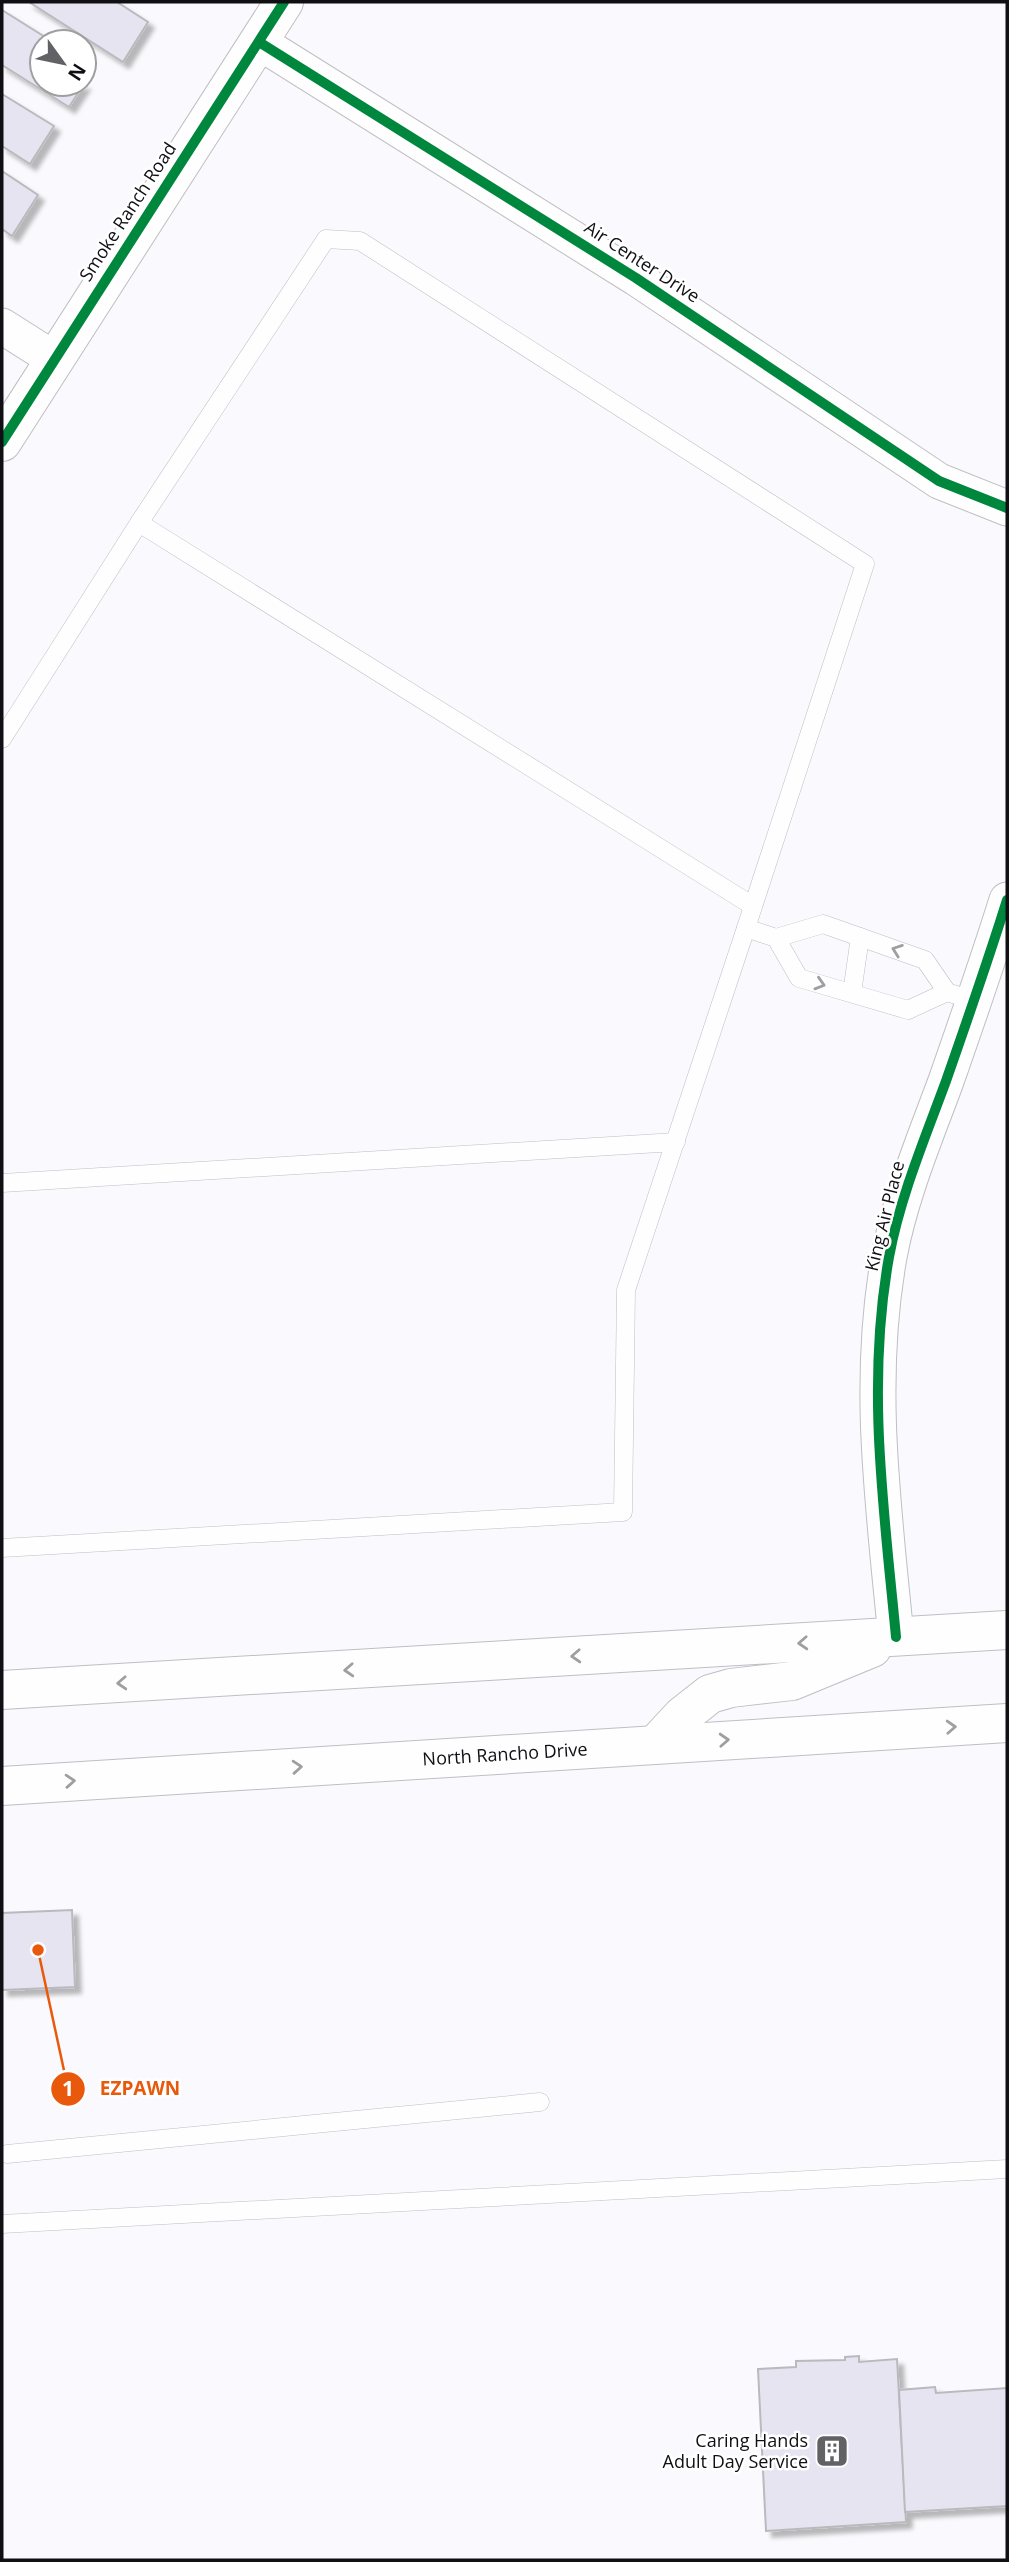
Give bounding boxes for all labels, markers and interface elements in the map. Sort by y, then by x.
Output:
north arrow [28,28,98,98]
text: N [62,59,92,86]
street label: Smoke Ranch Road [73,137,181,286]
street label: Air Center Drive [580,215,705,307]
one-way arrow [892,944,904,958]
one-way arrow [814,976,826,991]
street label: King Air Place [859,1158,909,1274]
one-way arrow [798,1635,809,1650]
one-way arrow [571,1649,582,1664]
one-way arrow [343,1662,354,1677]
one-way arrow [116,1675,127,1690]
one-way arrow [946,1719,957,1734]
one-way arrow [719,1733,730,1748]
street label: North Rancho Drive [422,1736,588,1771]
one-way arrow [292,1760,303,1775]
one-way arrow [65,1774,76,1789]
callout: EZPAWN [51,2069,194,2109]
text: 1 [62,2074,74,2102]
text: EZPAWN [100,2075,180,2101]
place label: Caring Hands Adult Day Service [663,2428,808,2473]
building icon: Caring Hands Adult Day Service [813,2432,851,2470]

